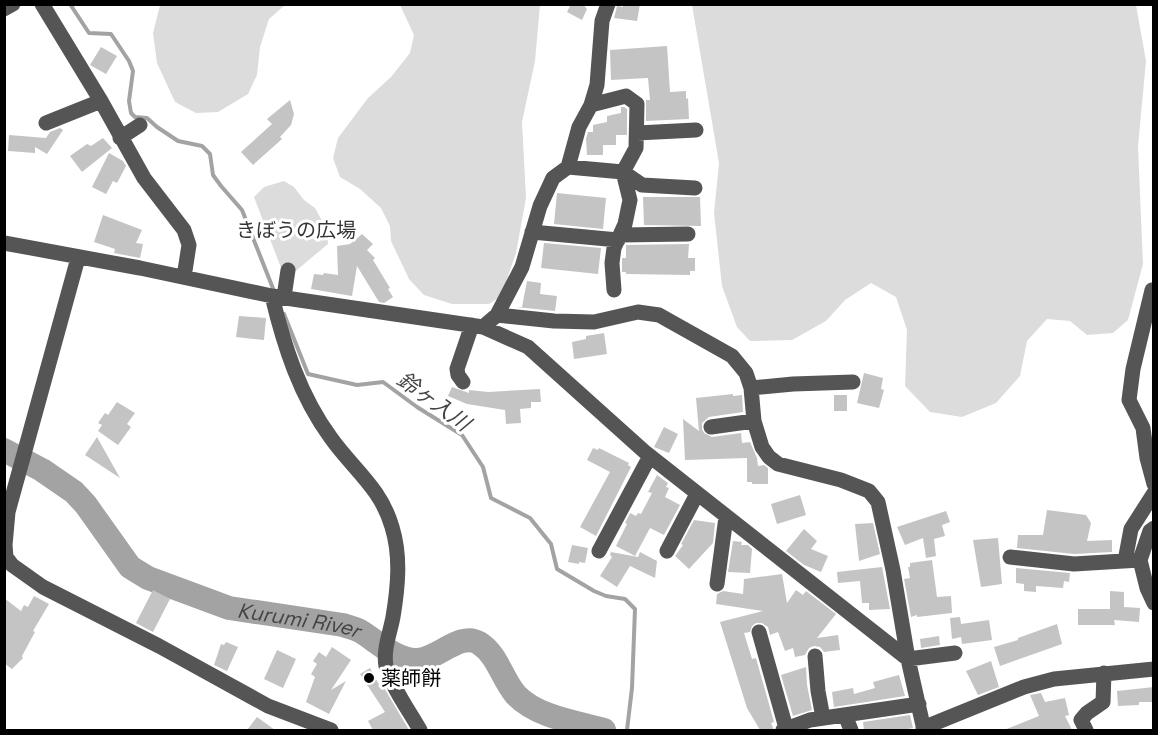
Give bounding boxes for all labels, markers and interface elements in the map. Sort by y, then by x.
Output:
park label: きぼうの広場 [236,217,356,243]
water label: 鈴ヶ入川 [392,365,478,438]
water label: Kurumi River [236,596,367,644]
place label: 薬師餅 [381,665,441,691]
marker: 薬師餅 [362,671,376,685]

